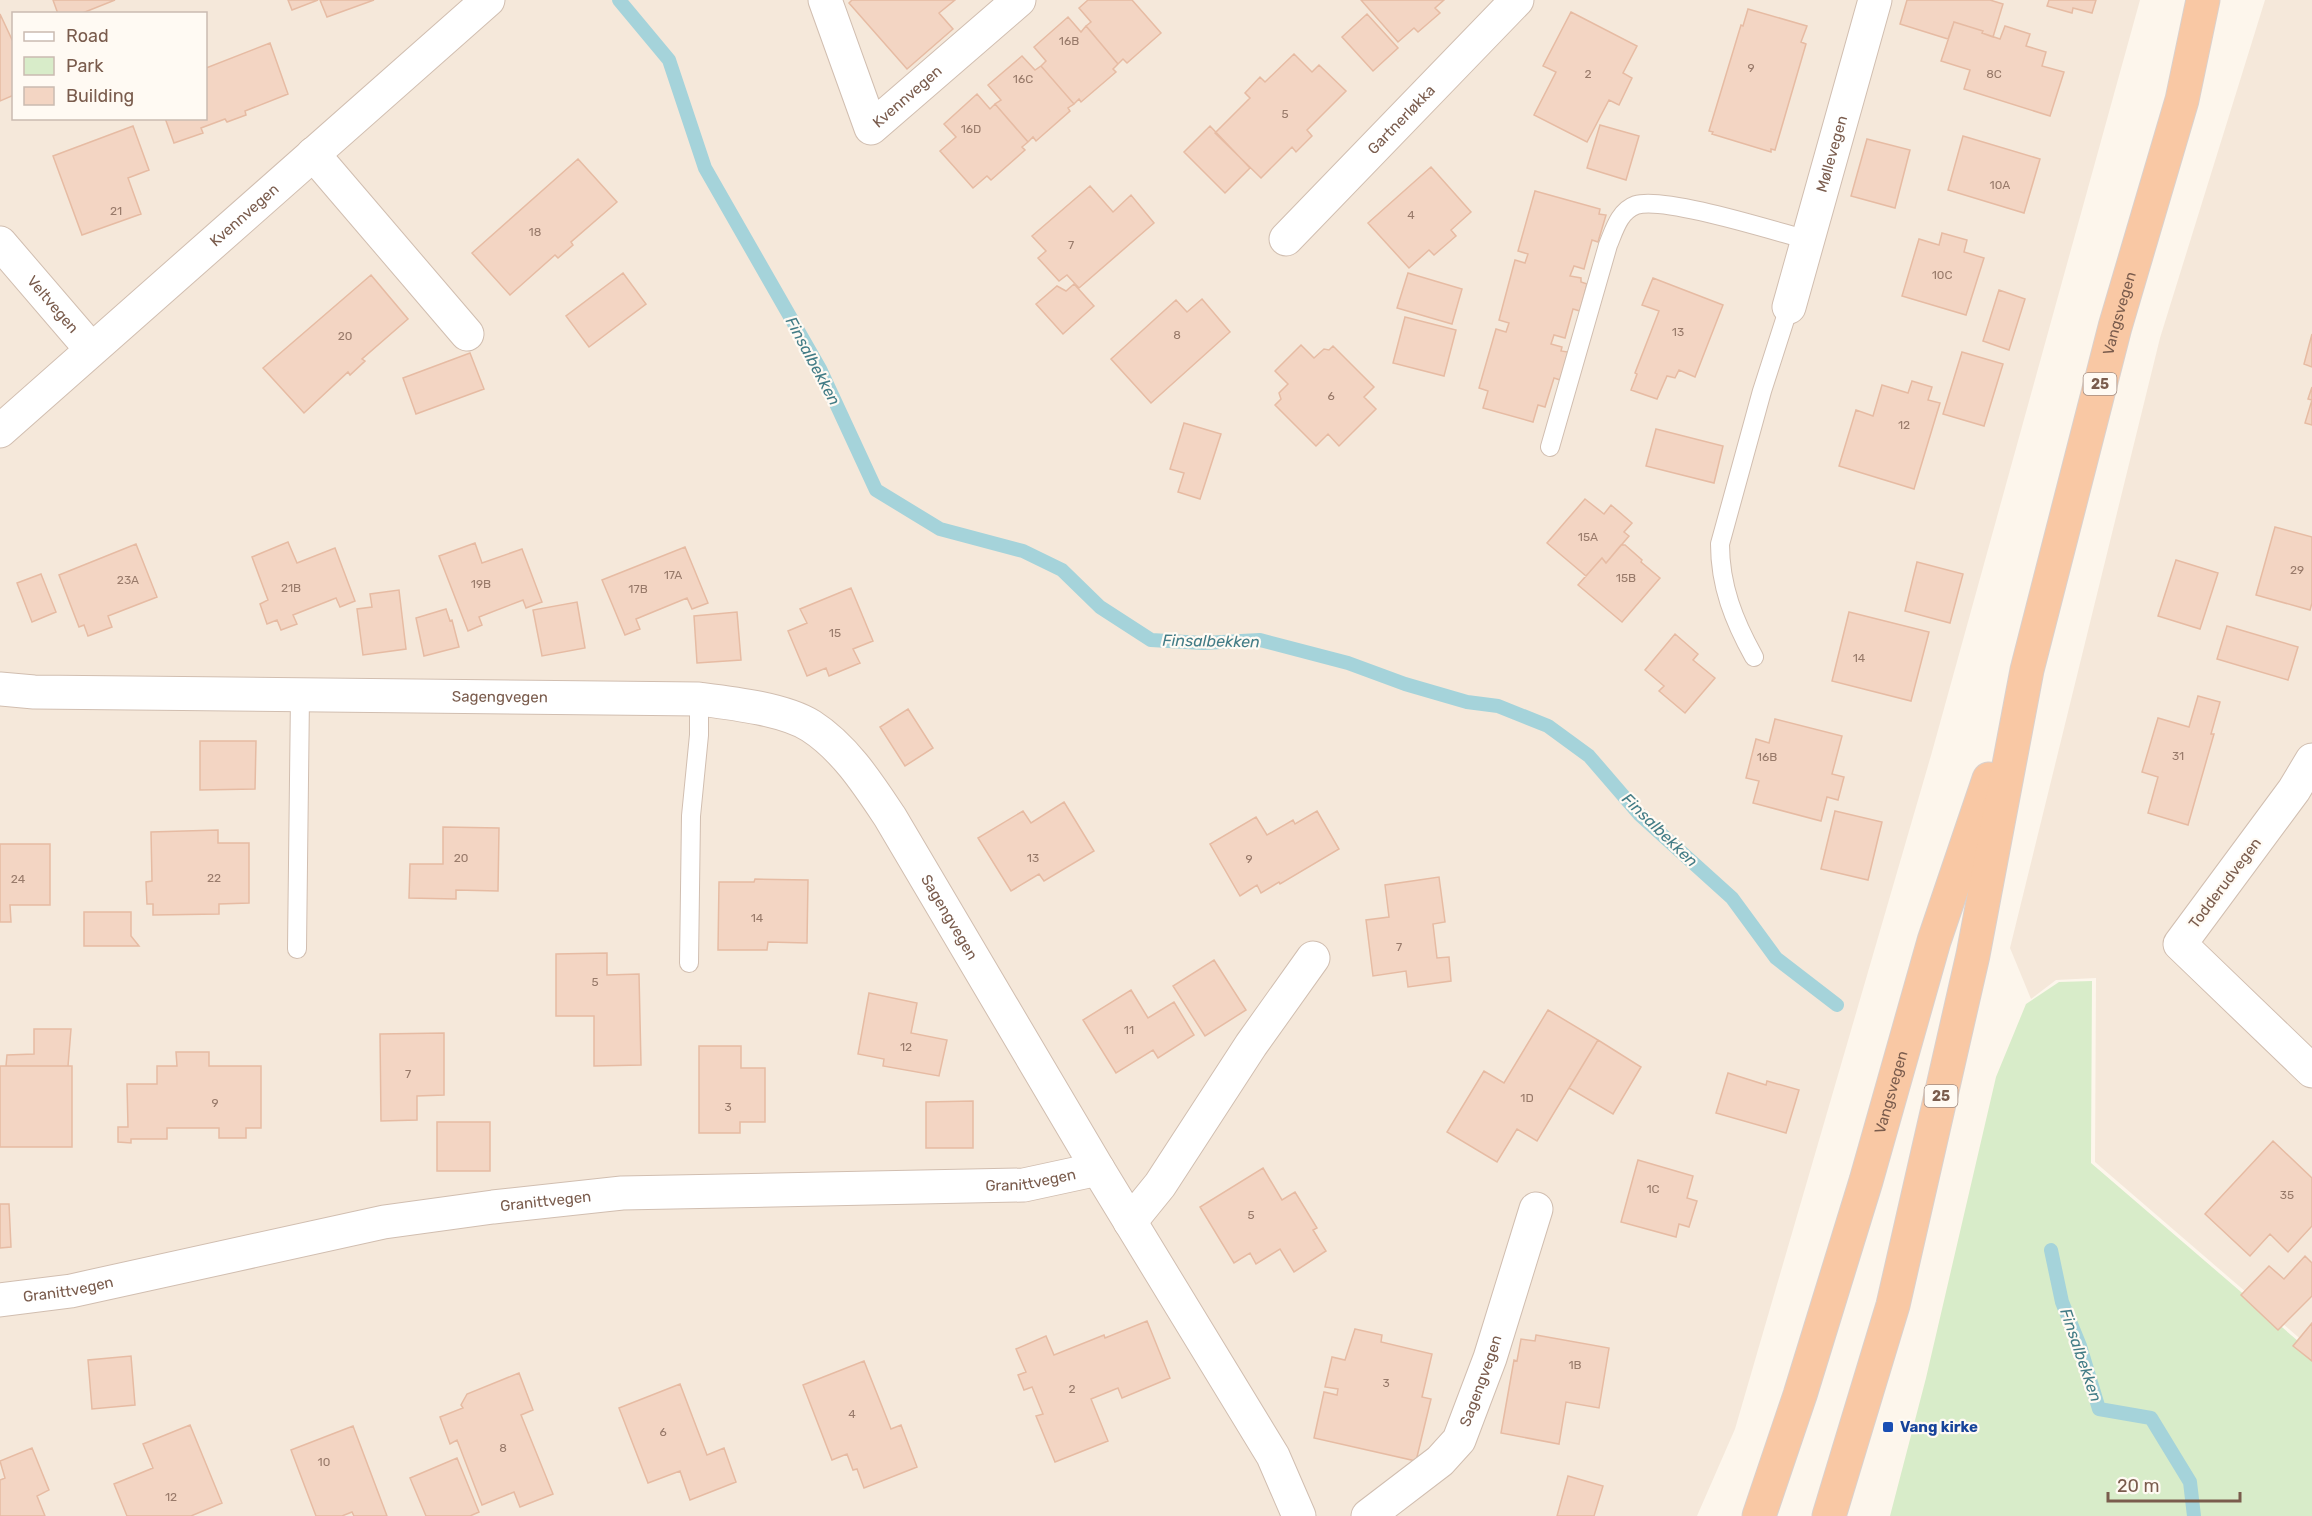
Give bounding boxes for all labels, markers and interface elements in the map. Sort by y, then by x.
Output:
legend [12,12,207,120]
text: Road [66,25,109,47]
house number: 16B [1059,34,1079,48]
text: Park [66,55,104,77]
house number: 9 [1747,61,1755,75]
street label: Kvennvegen [869,62,946,131]
house number: 2 [1584,67,1592,81]
house number: 8C [1986,67,2002,81]
house number: 16C [1013,72,1033,86]
street label: Gartnerløkka [1364,81,1439,158]
text: Building [66,85,134,107]
house number: 5 [1281,107,1289,121]
street label: Møllevegen [1813,113,1851,194]
house number: 16D [961,122,981,136]
house number: 10A [1990,178,2010,192]
street label: Kvennvegen [206,180,282,250]
house number: 21 [110,204,122,218]
house number: 4 [1407,208,1415,222]
house number: 18 [529,225,541,239]
house number: 7 [1068,238,1074,252]
house number: 10C [1932,268,1952,282]
street label: Vangsvegen [2099,270,2140,357]
street label: Veltvegen [23,272,82,337]
water label: Finsalbekken [782,313,844,409]
house number: 13 [1672,325,1684,339]
house number: 8 [1173,328,1181,342]
house number: 20 [338,329,352,343]
road number: 25 [2084,373,2116,395]
house number: 6 [1327,389,1335,403]
house number: 12 [1898,418,1910,432]
house number: 15A [1578,530,1598,544]
house number: 29 [2290,563,2304,577]
house number: 17A [664,568,682,582]
house number: 15B [1616,571,1636,585]
house number: 23A [117,573,139,587]
house number: 19B [471,577,491,591]
house number: 21B [281,581,301,595]
house number: 17B [628,582,648,596]
house number: 15 [829,626,841,640]
water label: Finsalbekken [1162,631,1260,651]
house number: 14 [1853,651,1866,665]
street label: Sagengvegen [452,687,548,706]
house number: 31 [2172,749,2184,763]
house number: 16B [1757,750,1777,764]
water label: Finsalbekken [1618,789,1702,871]
street label: Todderudvegen [2185,834,2265,932]
house number: 20 [454,851,468,865]
house number: 13 [1027,851,1039,865]
house number: 9 [1245,852,1253,866]
house number: 22 [207,871,221,885]
street label: Sagengvegen [917,871,981,963]
house number: 24 [11,872,26,886]
house number: 14 [751,911,764,925]
house number: 7 [1396,940,1402,954]
house number: 5 [591,975,599,989]
house number: 11 [1124,1023,1134,1037]
house number: 12 [900,1040,912,1054]
street label: Vangsvegen [1871,1049,1911,1136]
house number: 7 [405,1067,411,1081]
road number: 25 [1924,1085,1958,1107]
house number: 1D [1520,1091,1534,1105]
house number: 9 [211,1096,219,1110]
house number: 3 [724,1100,732,1114]
street label: Granittvegen [985,1165,1078,1195]
house number: 1C [1646,1182,1660,1196]
street label: Granittvegen [499,1187,592,1215]
house number: 35 [2280,1188,2294,1202]
house number: 5 [1247,1208,1255,1222]
street label: Granittvegen [22,1273,115,1306]
water label: Finsalbekken [2056,1306,2106,1404]
street label: Sagengvegen [1456,1333,1506,1429]
house number: 1B [1568,1358,1582,1372]
house number: 3 [1382,1376,1390,1390]
house number: 2 [1068,1382,1076,1396]
house number: 4 [848,1407,856,1421]
place label: Vang kirke [1900,1418,1978,1436]
marker: Vang kirke [1881,1420,1895,1434]
house number: 6 [659,1425,667,1439]
house number: 8 [499,1441,507,1455]
house number: 10 [318,1455,330,1469]
scale bar [2108,1465,2240,1503]
text: 20 m [2117,1475,2159,1497]
house number: 12 [165,1490,177,1504]

